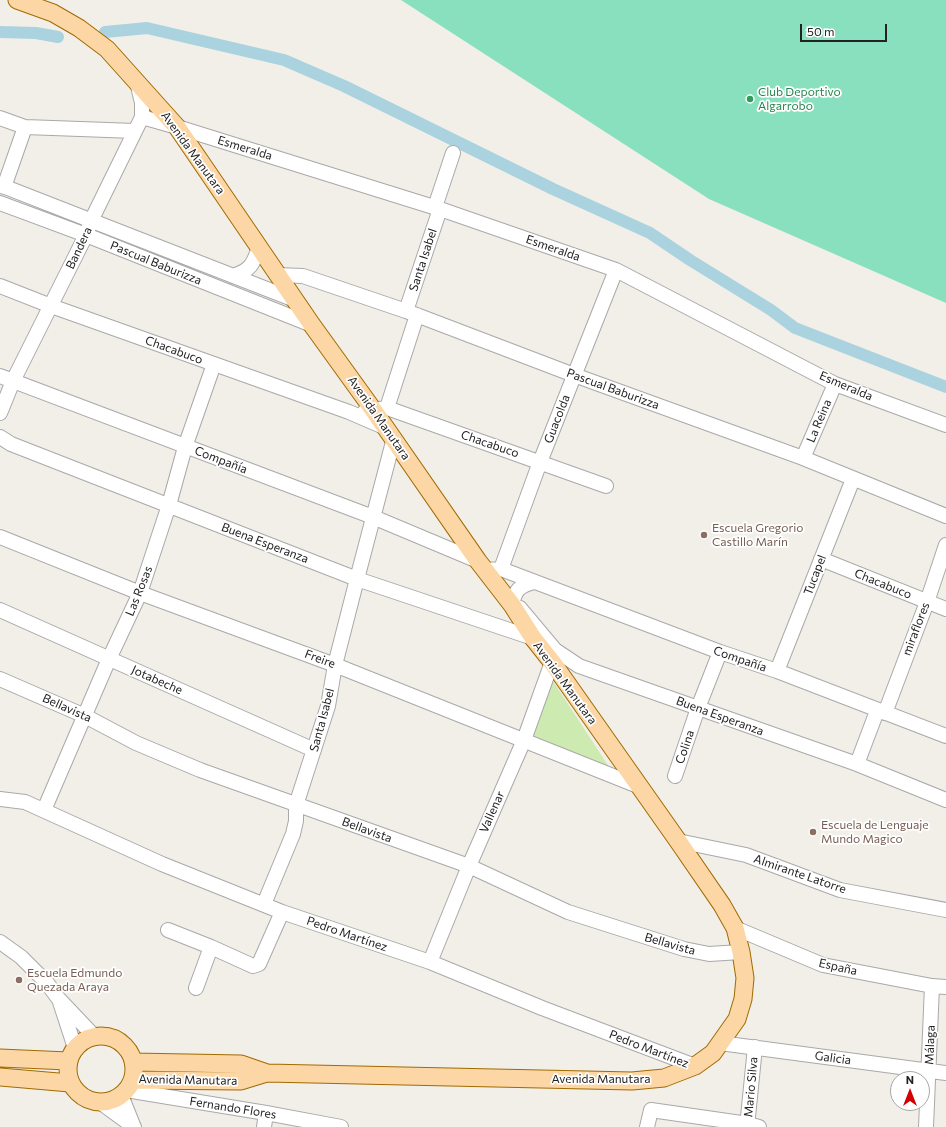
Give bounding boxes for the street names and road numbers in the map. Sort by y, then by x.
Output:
street label: Avenida Manutara [158,109,228,197]
street label: Esmeralda [216,133,274,163]
street label: Bandera [63,225,95,271]
street label: Santa Isabel [406,227,440,293]
street label: Esmeralda [524,232,582,264]
street label: Pascual Baburizza [108,238,204,288]
street label: Chacabuco [143,333,205,367]
street label: Pascual Baburizza [565,366,661,412]
street label: Esmeralda [817,368,875,404]
street label: Avenida Manutara [345,373,413,463]
street label: Guacolda [541,393,573,445]
street label: La Reina [803,397,835,445]
street label: Chacabuco [459,427,521,461]
street label: Compañía [193,443,249,477]
street label: Buena Esperanza [219,520,311,566]
street label: Tucapel [801,553,829,597]
street label: Las Rosas [122,564,156,618]
street label: Chacabuco [852,566,914,602]
street label: miraflores [899,600,933,658]
street label: Avenida Manutara [530,639,600,727]
street label: Compañía [711,643,769,675]
street label: Freire [303,647,337,671]
street label: Jotabeche [129,662,185,698]
street label: Santa Isabel [307,687,337,753]
street label: Bellavista [40,691,94,725]
street label: Buena Esperanza [674,693,766,739]
street label: Colina [673,728,697,766]
street label: Vallenar [476,789,508,835]
street label: Bellavista [340,814,394,846]
street label: Almirante Latorre [752,851,848,897]
street label: Pedro Martínez [305,913,389,955]
street label: Bellavista [643,930,697,958]
street label: España [817,956,859,978]
street label: Málaga [922,1025,938,1065]
street label: Pedro Martínez [607,1027,691,1071]
street label: Galicia [814,1048,852,1068]
street label: Mario Silva [741,1056,761,1118]
street label: Avenida Manutara [138,1072,238,1088]
street label: Avenida Manutara [552,1072,650,1086]
street label: Fernando Flores [189,1094,277,1122]

